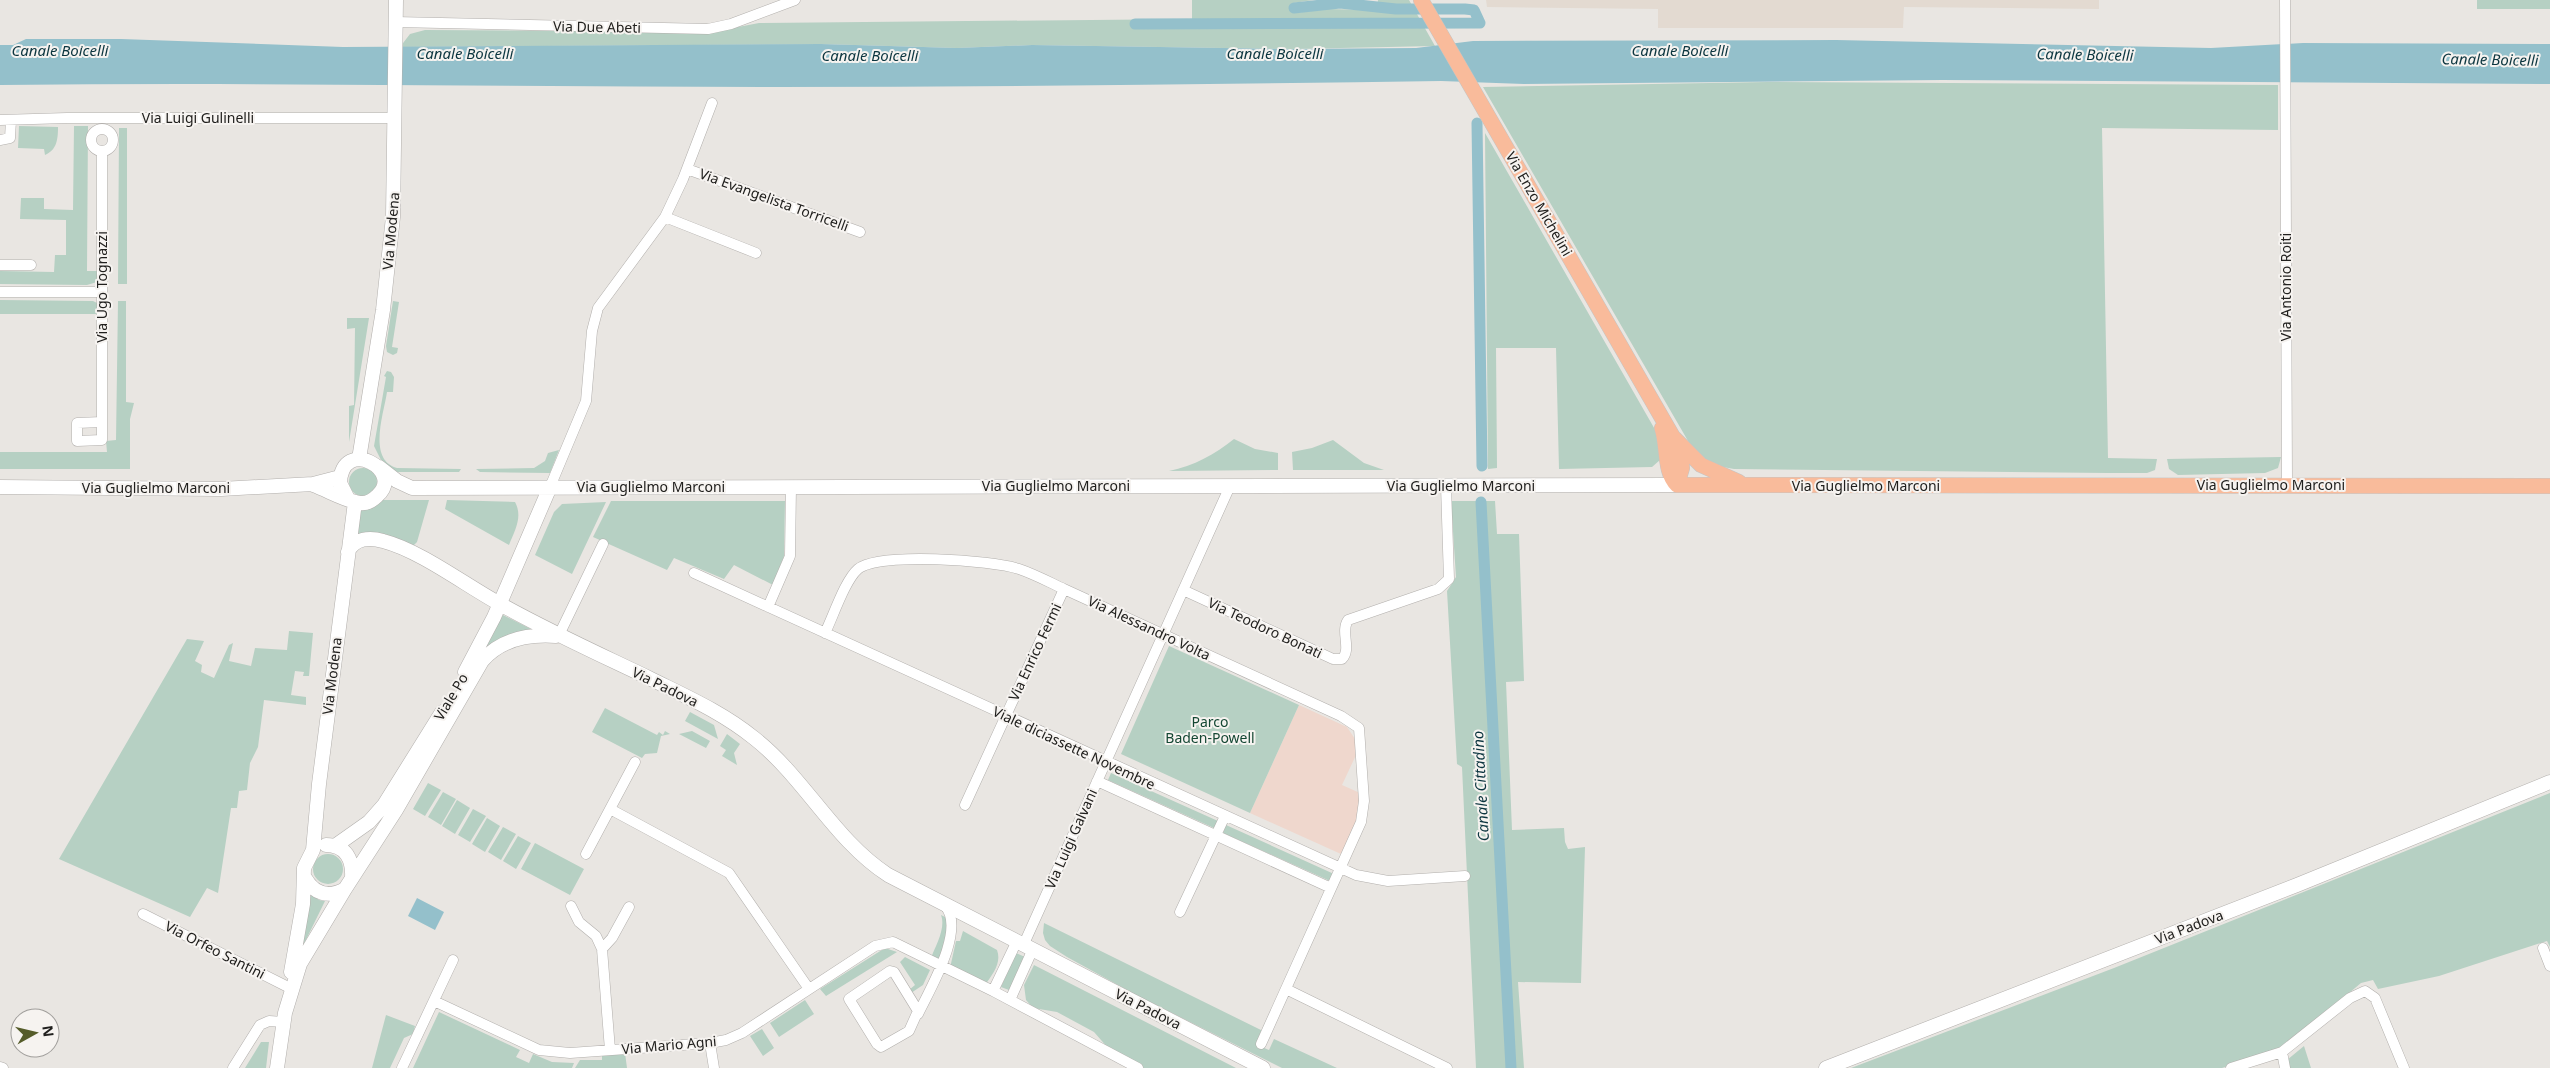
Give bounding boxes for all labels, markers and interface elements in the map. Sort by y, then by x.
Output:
street label: Via Due Abeti [553,16,641,37]
water label: Canale Boicelli [12,40,110,60]
water label: Canale Boicelli [1632,40,1730,60]
water label: Canale Boicelli [417,43,515,63]
water label: Canale Boicelli [1227,43,1325,63]
water label: Canale Boicelli [2036,43,2135,65]
water label: Canale Boicelli [822,45,920,65]
water label: Canale Boicelli [2441,48,2540,70]
street label: Via Luigi Gulinelli [142,108,254,127]
street label: Via Enzo Michelini [1502,148,1577,259]
street label: Via Evangelista Torricelli [697,164,852,235]
street label: Via Modena [378,191,403,270]
street label: Via Ugo Tognazzi [92,231,111,343]
street label: Via Antonio Roiti [2276,233,2295,341]
street label: Via Guglielmo Marconi [2197,475,2345,494]
street label: Via Guglielmo Marconi [982,476,1130,495]
street label: Via Guglielmo Marconi [1387,476,1535,495]
street label: Via Guglielmo Marconi [1792,476,1940,495]
street label: Via Guglielmo Marconi [577,477,725,496]
street label: Via Guglielmo Marconi [82,478,230,497]
street label: Via Alessandro Volta [1085,591,1214,664]
street label: Via Teodoro Bonati [1205,593,1325,662]
street label: Via Enrico Fermi [1004,600,1066,704]
street label: Via Modena [317,636,346,716]
street label: Via Padova [629,662,702,711]
street label: Viale Po [429,670,472,724]
street label: Viale diciassette Novembre [990,701,1159,794]
park label: Parco Baden-Powell [1165,712,1255,747]
water label: Canale Cittadino [1467,730,1493,842]
street label: Via Luigi Galvani [1040,786,1101,892]
street label: Via Padova [2152,905,2226,948]
street label: Via Orfeo Santini [162,916,269,983]
street label: Via Padova [1112,984,1184,1033]
north arrow [10,1008,60,1058]
text: N [38,1024,59,1038]
street label: Via Mario Agni [621,1031,717,1058]

